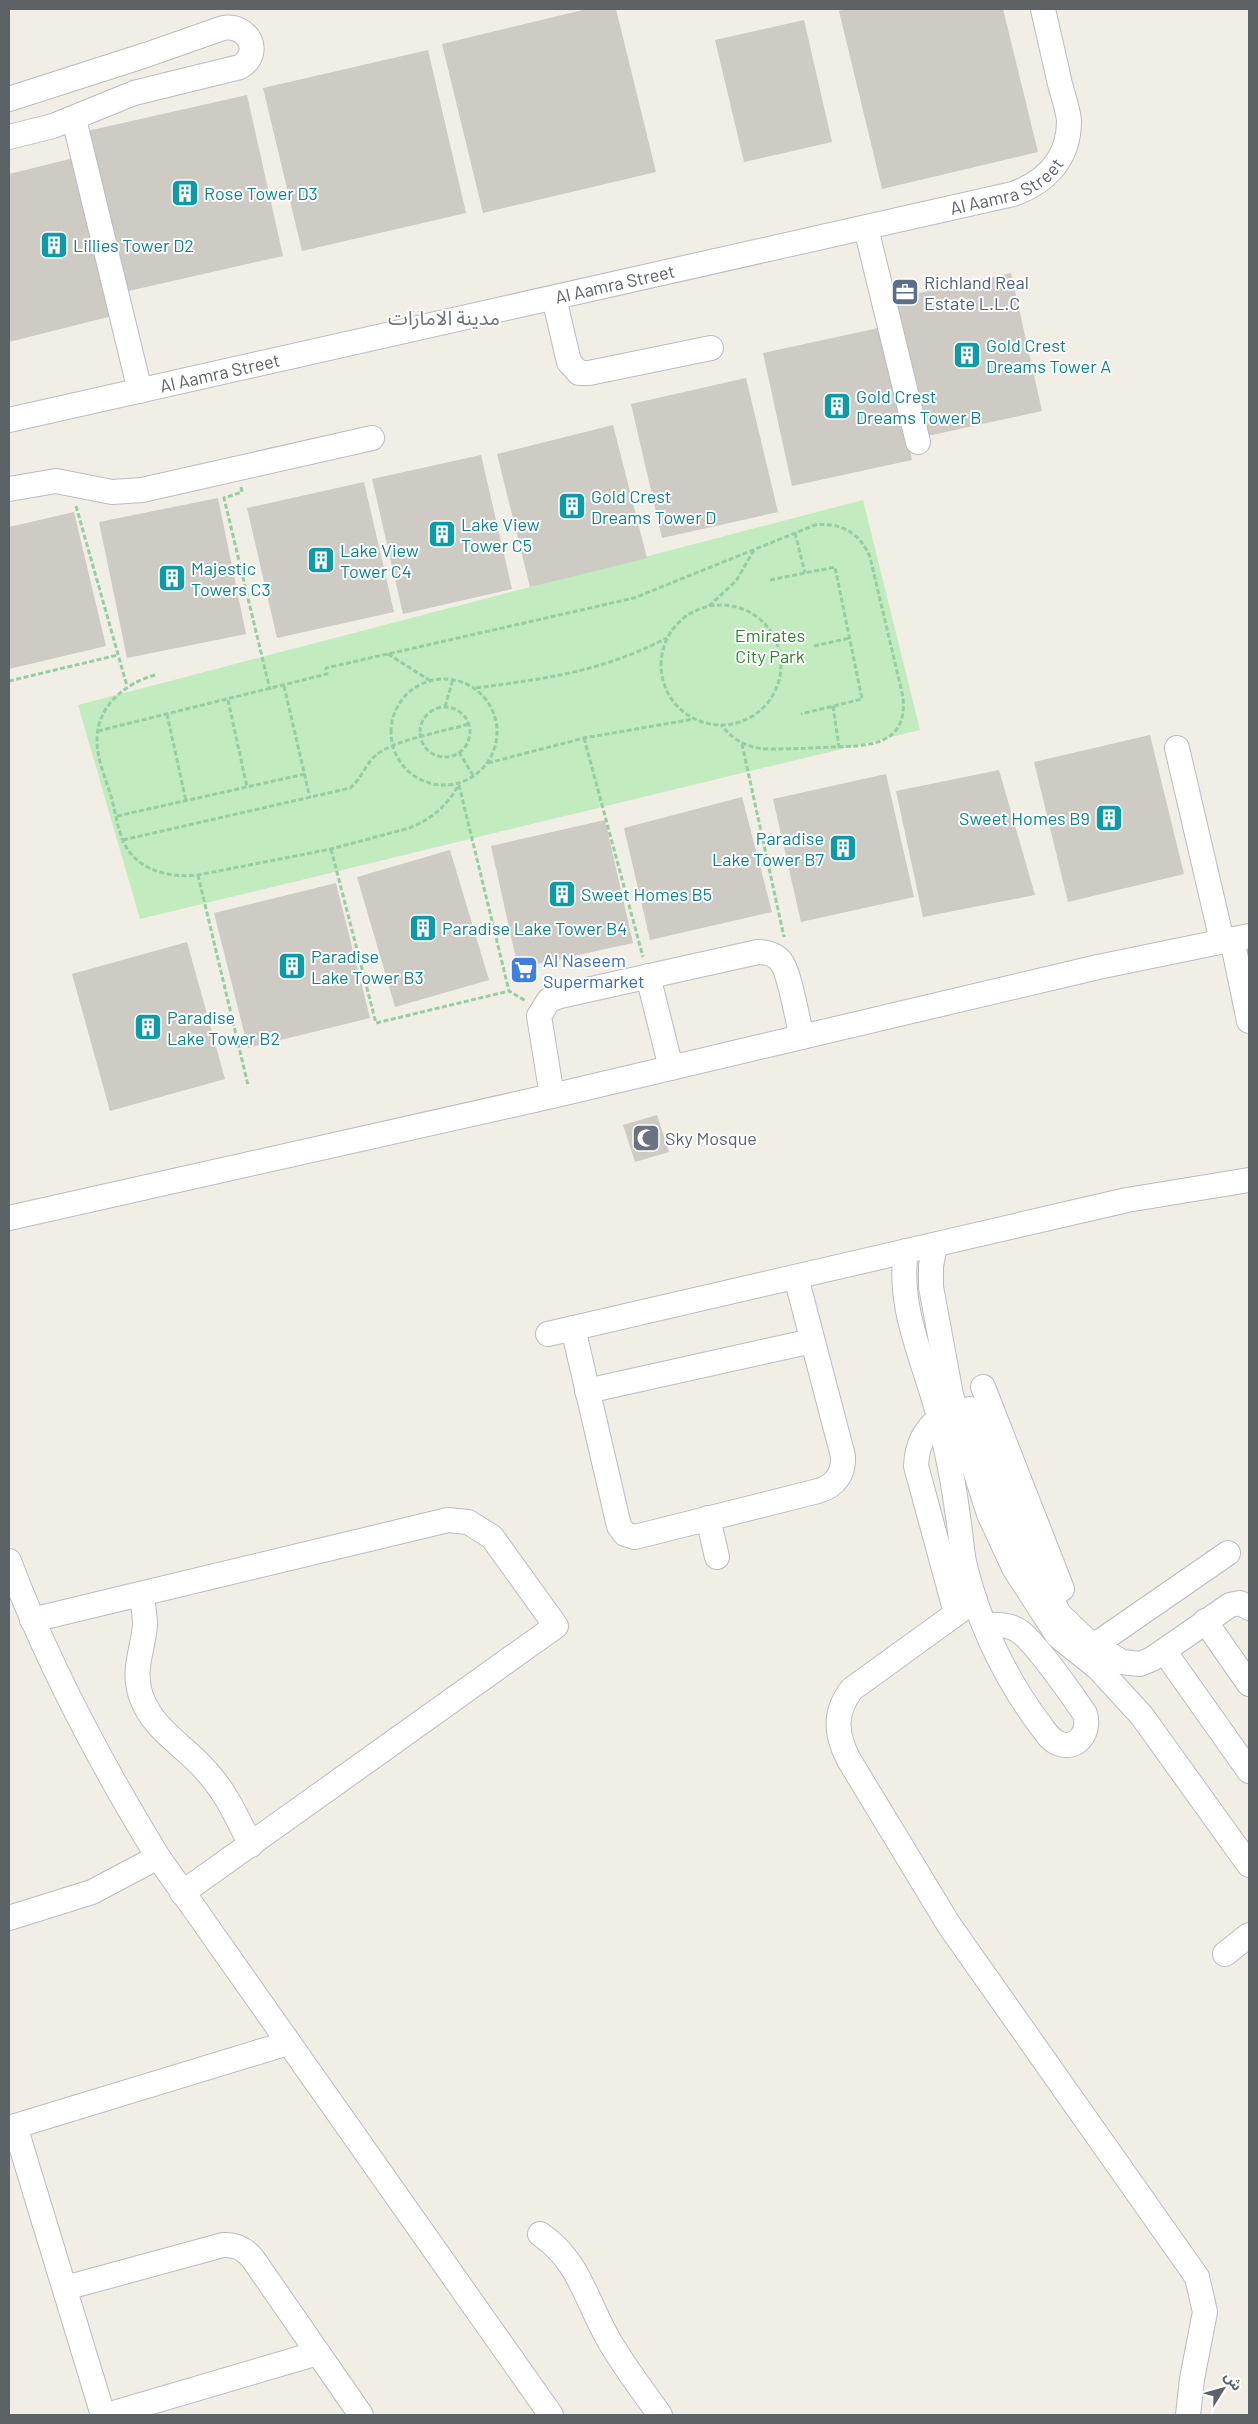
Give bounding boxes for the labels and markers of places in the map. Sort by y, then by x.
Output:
building icon: Rose Tower D3 [170,178,200,208]
place label: Rose Tower D3 [204,182,318,204]
building icon: Lillies Tower D2 [39,230,69,260]
place label: Lillies Tower D2 [73,234,194,256]
place label: Richland Real Estate L.L.C [924,271,1029,314]
office icon: Richland Real Estate L.L.C [890,277,920,307]
place label: Gold Crest Dreams Tower A [986,334,1111,377]
building icon: Gold Crest Dreams Tower A [952,340,982,370]
place label: Gold Crest Dreams Tower B [856,385,982,428]
building icon: Gold Crest Dreams Tower B [822,391,852,421]
place label: Gold Crest Dreams Tower D [591,485,716,528]
building icon: Gold Crest Dreams Tower D [557,491,587,521]
place label: Lake View Tower C5 [461,513,540,556]
building icon: Lake View Tower C5 [427,519,457,549]
place label: Lake View Tower C4 [340,539,419,582]
building icon: Lake View Tower C4 [306,545,336,575]
place label: Majestic Towers C3 [191,557,271,600]
building icon: Majestic Towers C3 [157,563,187,593]
building icon: Sweet Homes B9 [1094,803,1124,833]
place label: Sweet Homes B9 [959,807,1090,829]
place label: Paradise Lake Tower B7 [712,827,824,870]
building icon: Paradise Lake Tower B7 [828,833,858,863]
building icon: Sweet Homes B5 [547,879,577,909]
place label: Sweet Homes B5 [581,883,712,905]
building icon: Paradise Lake Tower B4 [408,913,438,943]
place label: Paradise Lake Tower B4 [442,917,627,939]
place label: Paradise Lake Tower B3 [311,945,424,988]
place label: Al Naseem Supermarket [543,949,644,992]
building icon: Paradise Lake Tower B3 [277,951,307,981]
supermarket icon: Al Naseem Supermarket [509,955,539,985]
place label: Paradise Lake Tower B2 [167,1006,280,1049]
building icon: Paradise Lake Tower B2 [133,1012,163,1042]
mosque icon: Sky Mosque [631,1123,661,1153]
place label: Sky Mosque [665,1127,757,1149]

